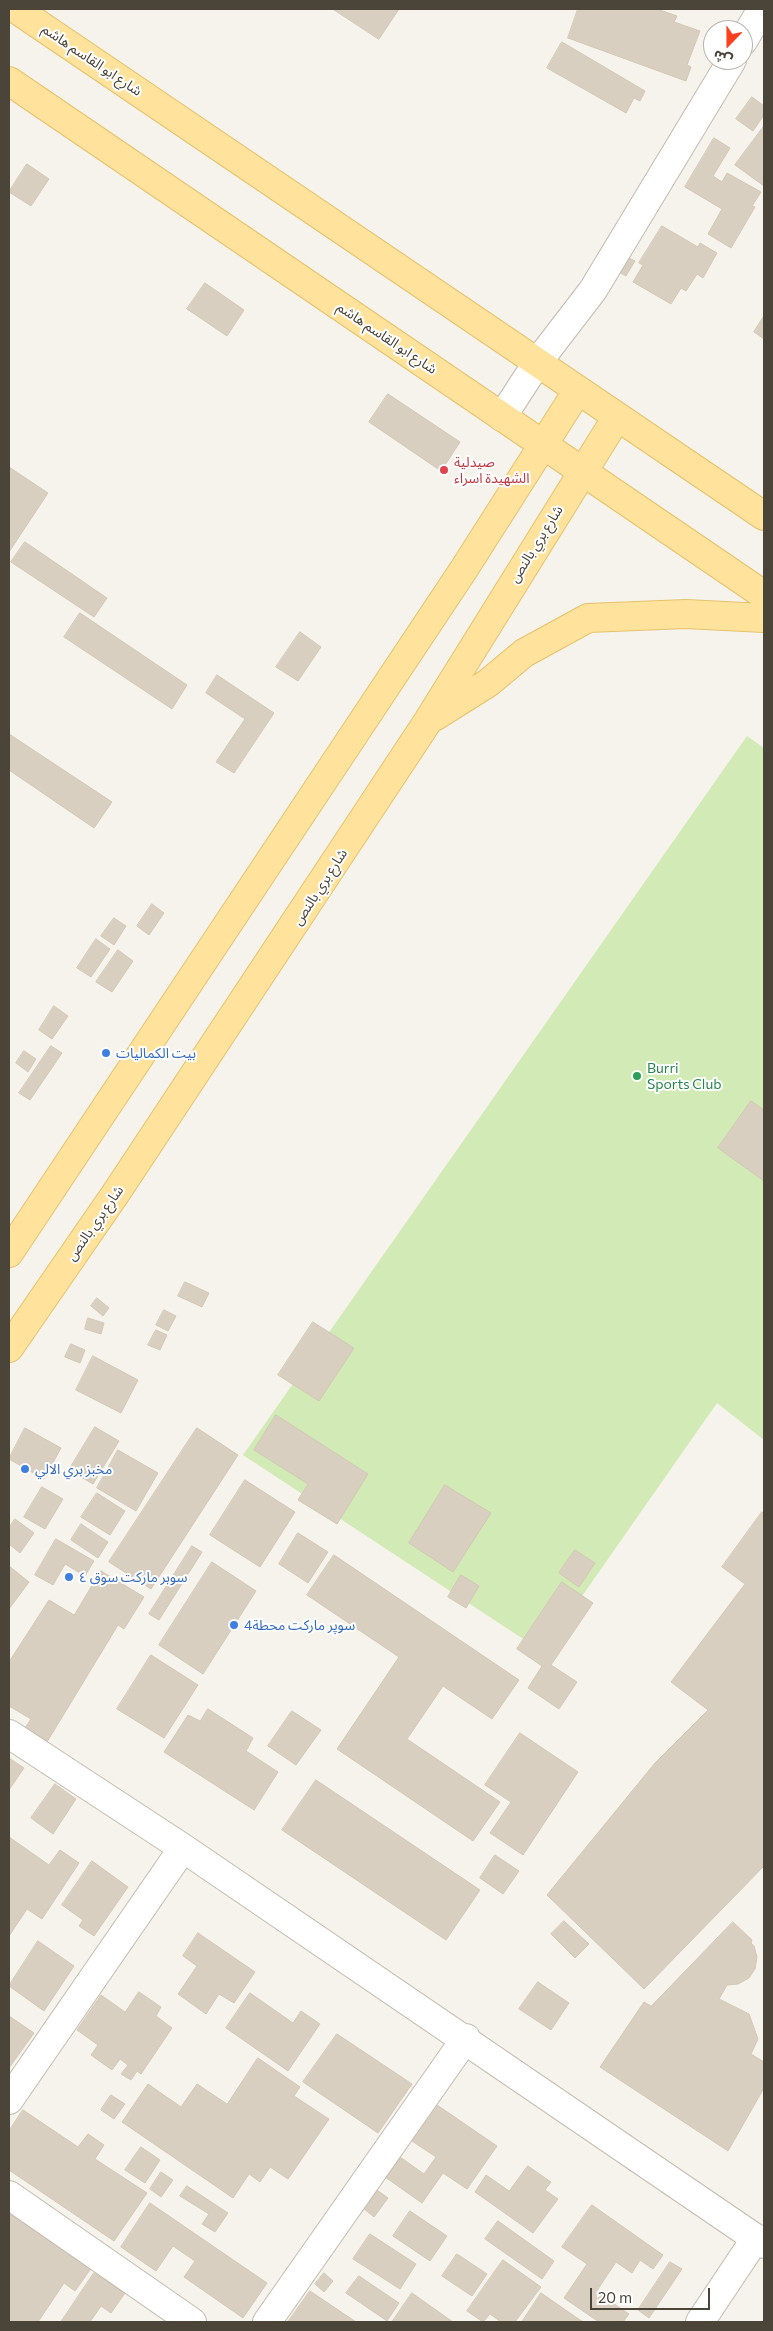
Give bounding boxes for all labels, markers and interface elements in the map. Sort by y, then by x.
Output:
street label: شارع ابو القاسم هاشم [39,20,145,100]
north arrow [703,20,753,70]
text: ش [710,47,735,70]
street label: شارع ابو القاسم هاشم [334,298,440,378]
place label: صيدلية الشهيدة اسراء [454,454,530,487]
marker: صيدلية الشهيدة اسراء [438,464,450,476]
street label: شارع بري بالنص [506,502,566,586]
street label: شارع بري بالنص [289,846,351,928]
place label: بيت الكماليات [116,1045,196,1061]
marker: بيت الكماليات [100,1047,112,1059]
place label: Burri Sports Club [647,1060,721,1092]
marker: Burri Sports Club [631,1070,643,1082]
street label: شارع بري بالنص [63,1182,127,1264]
place label: مخبز بري الالي [35,1461,112,1477]
marker: مخبز بري الالي [19,1463,31,1475]
place label: سوبر ماركت سوق ٤ [79,1569,187,1585]
marker: سوبر ماركت سوق ٤ [63,1571,75,1583]
place label: سوپر مارکت محطة4 [244,1617,355,1633]
marker: سوپر مارکت محطة4 [228,1619,240,1631]
scale bar [593,2278,713,2310]
text: 20 m [598,2288,632,2306]

